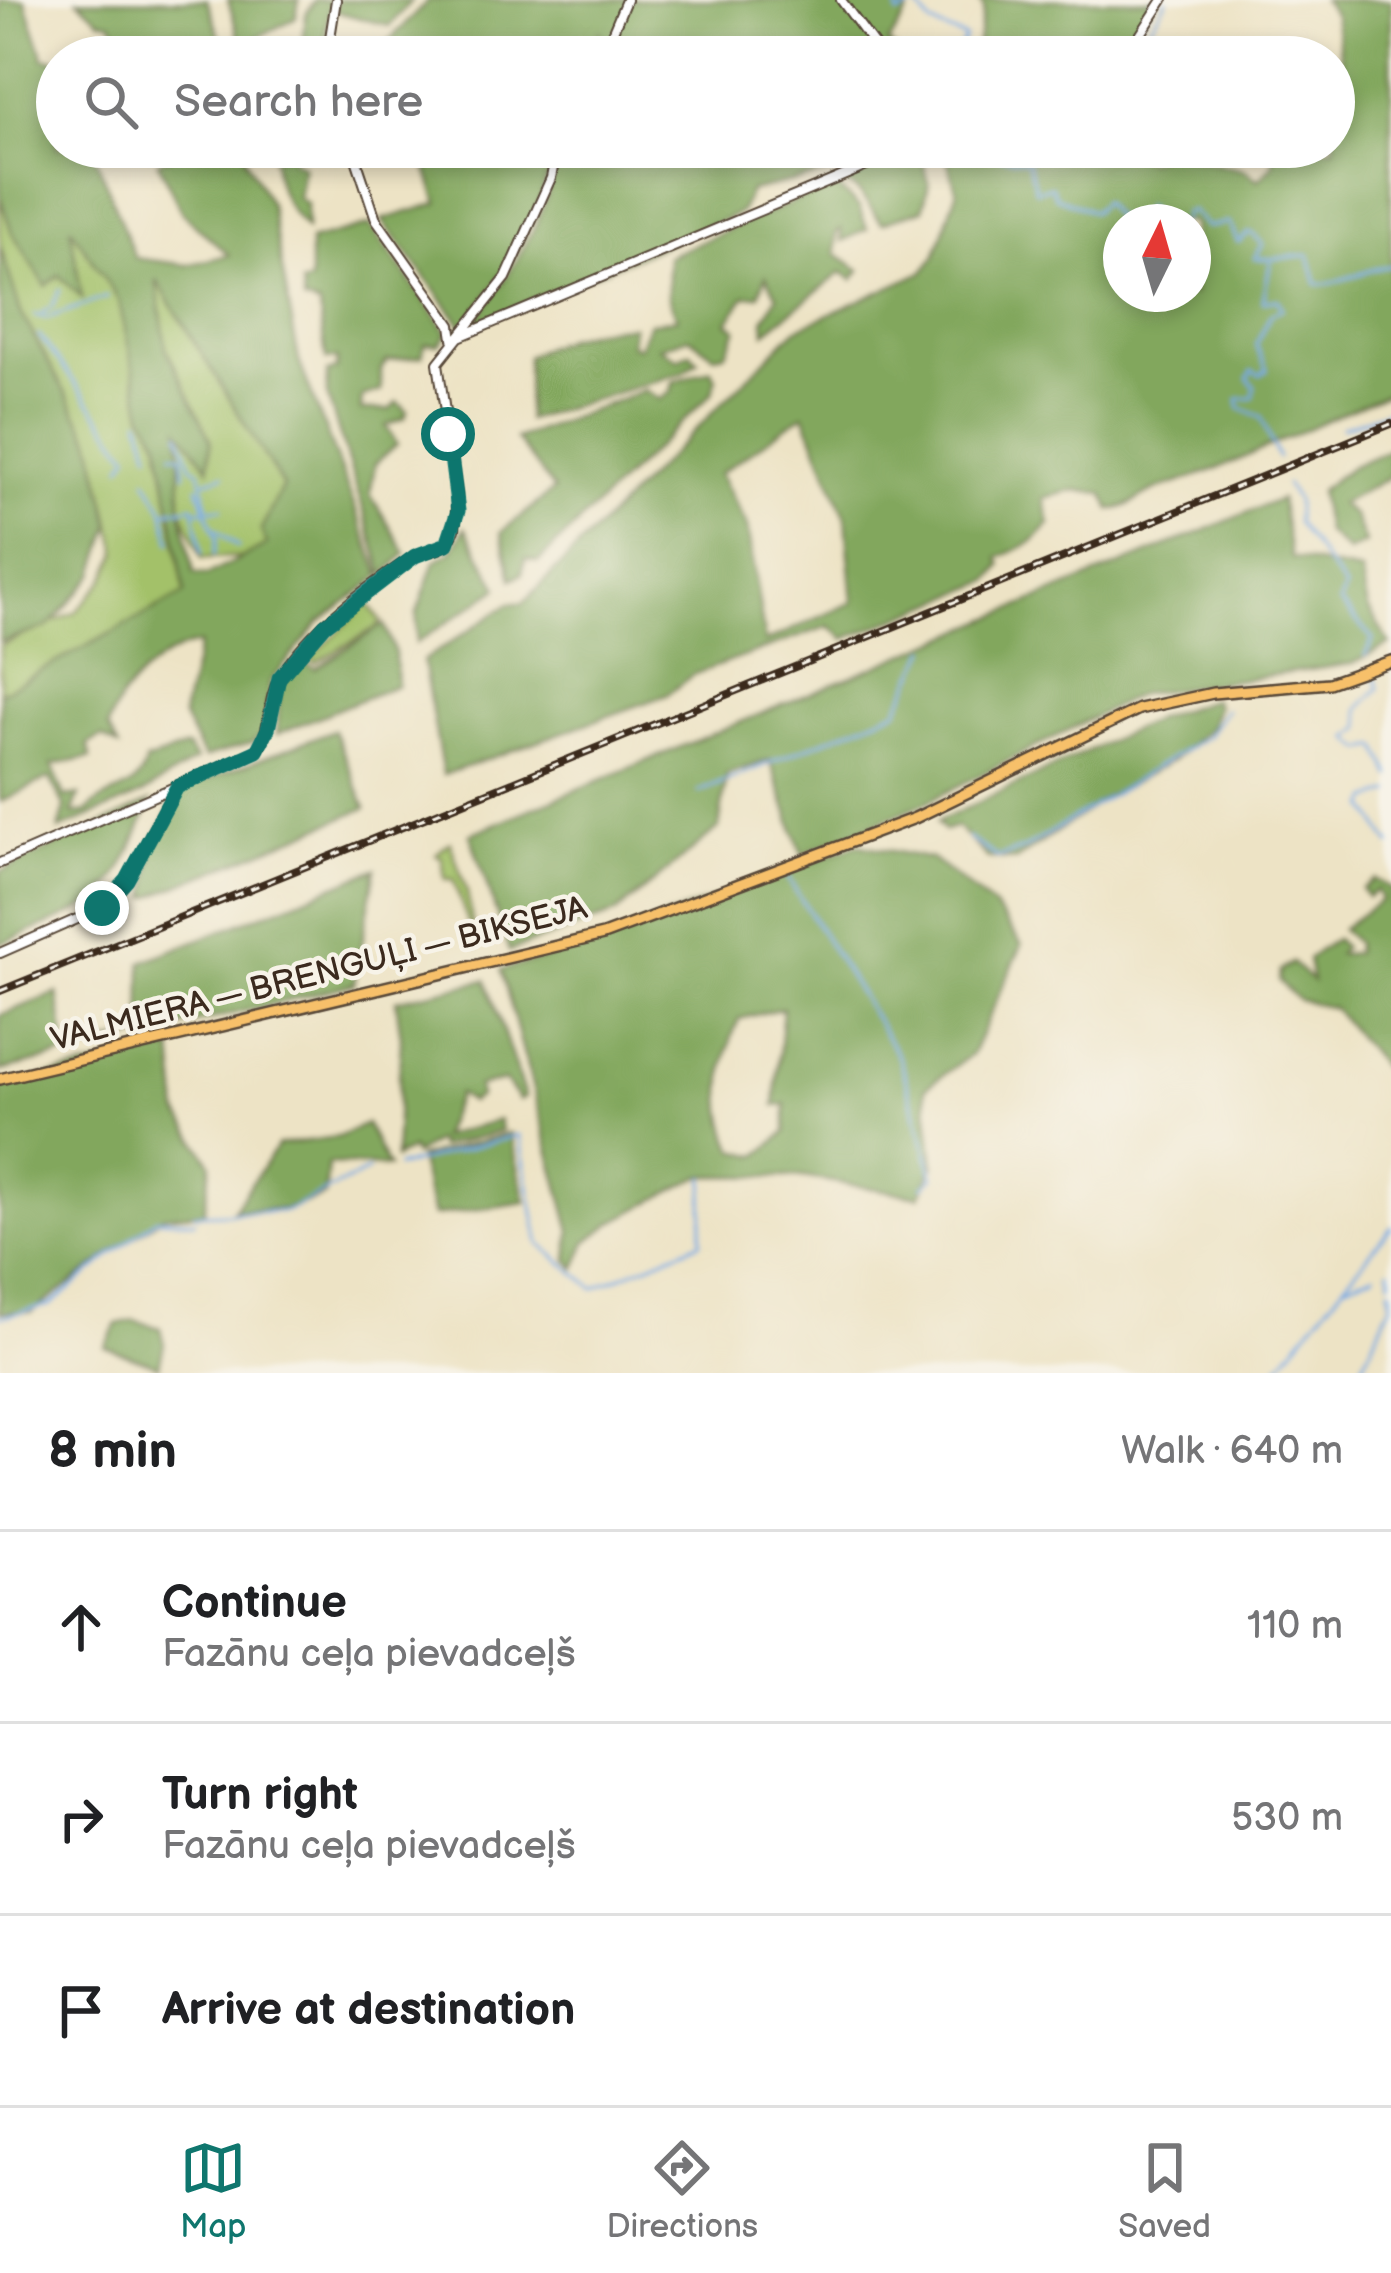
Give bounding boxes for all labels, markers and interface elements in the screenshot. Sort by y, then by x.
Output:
search box [36,36,1355,168]
icon: search [78,69,144,135]
text: Search here [174,75,423,130]
north arrow [1103,204,1211,312]
route start [421,407,475,461]
route end [75,881,129,935]
street label: VALMIERA — BRENGUĻI — BIKSEJA [47,888,592,1060]
text: 8 min [48,1421,177,1482]
text: Walk · 640 m [1121,1428,1343,1475]
text: Continue [162,1576,347,1631]
icon: ahead [48,1594,114,1660]
text: 110 m [1247,1603,1343,1650]
text: Fazānu ceļa pievadceļš [162,1631,577,1678]
text: Turn right [162,1768,358,1823]
icon: right [48,1786,114,1852]
text: 530 m [1231,1795,1343,1842]
text: Fazānu ceļa pievadceļš [162,1823,577,1870]
icon: arrive [48,1978,114,2044]
text: Arrive at destination [162,1983,575,2038]
tab: Map [180,2135,246,2247]
tab: Directions [607,2135,758,2247]
tab: Saved [1118,2135,1211,2247]

